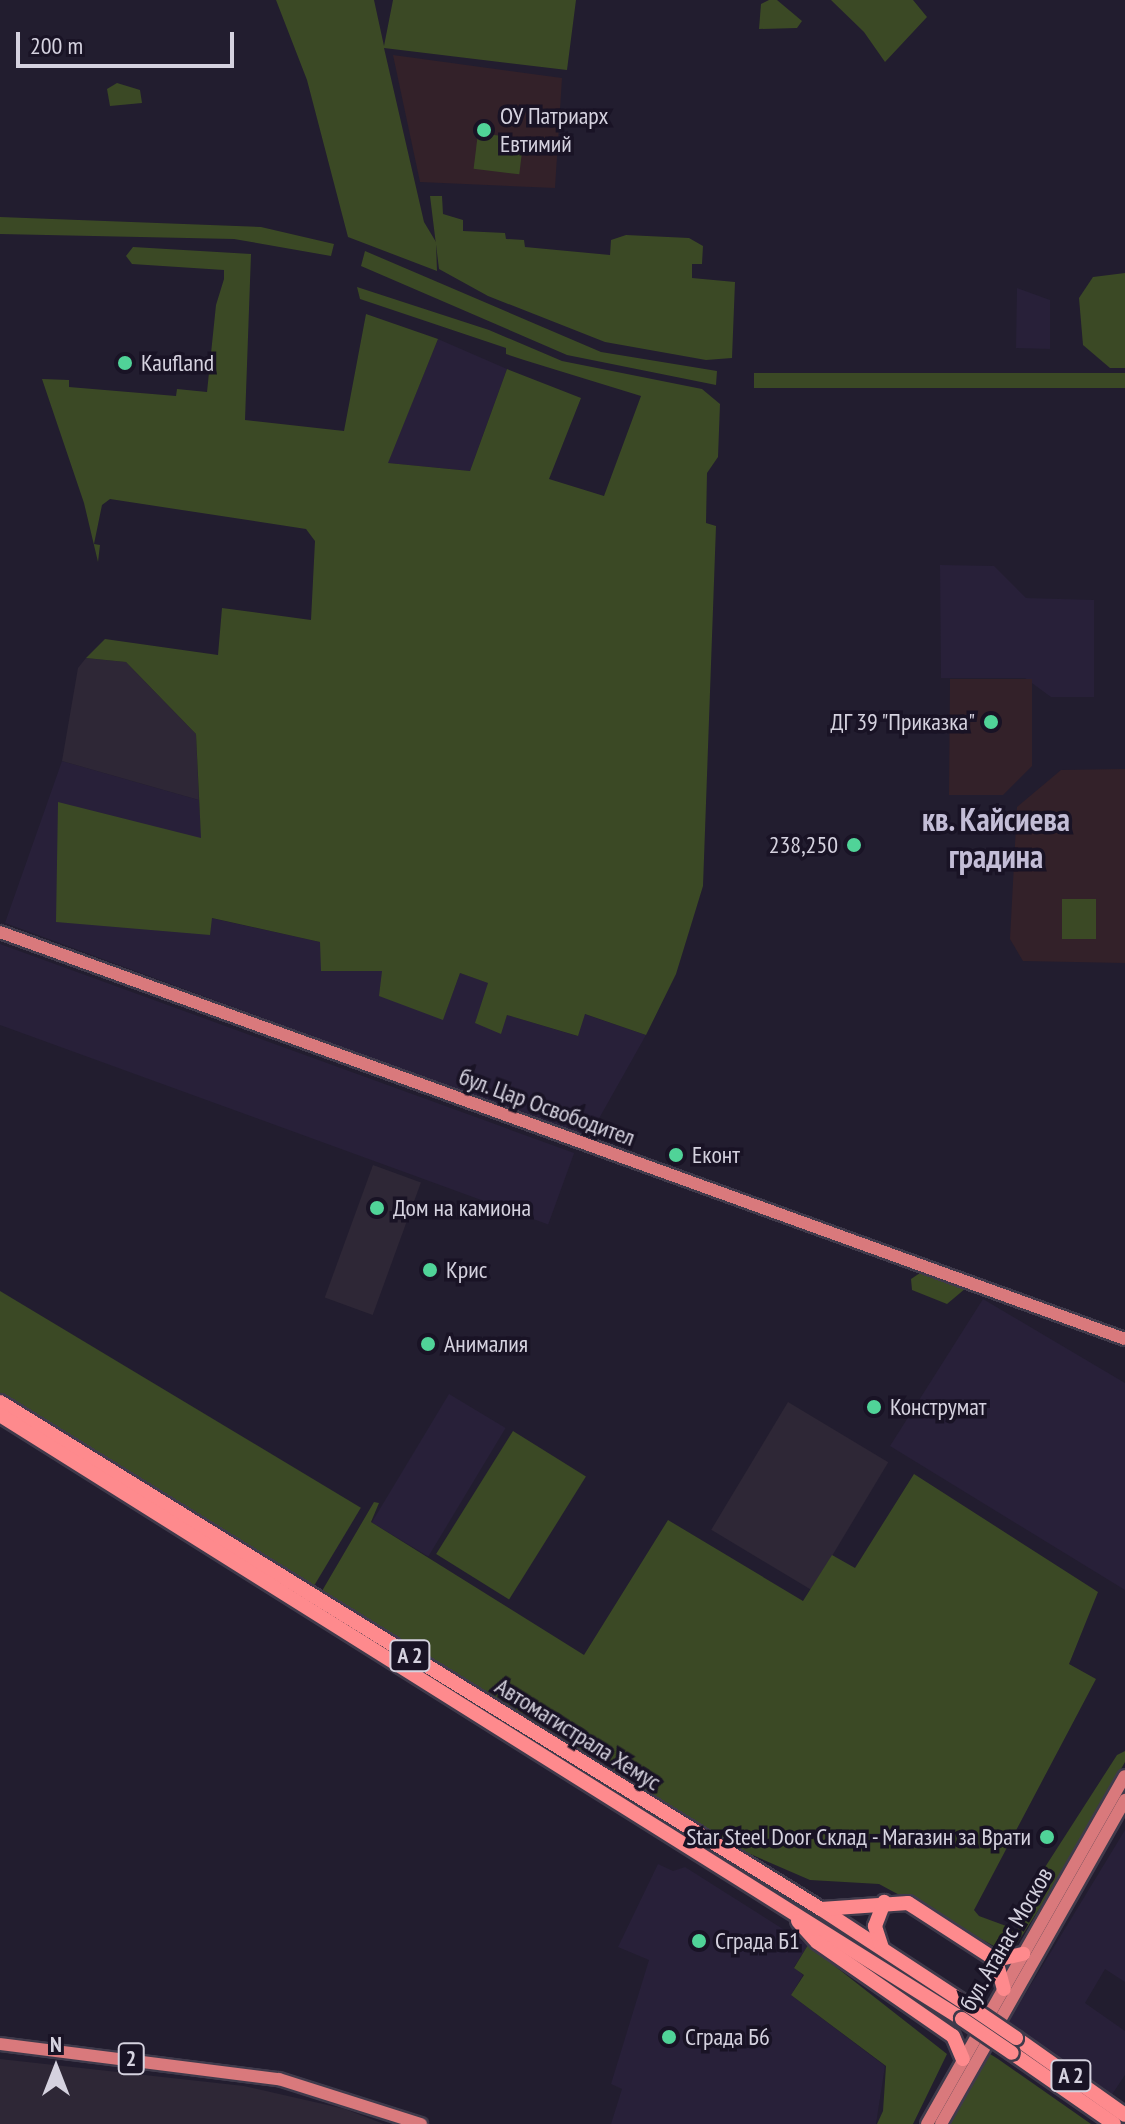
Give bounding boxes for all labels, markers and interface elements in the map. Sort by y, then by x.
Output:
scale bar [20,16,238,66]
text: 200 m [30,30,83,61]
place label: ОУ Патриарх Евтимий [500,102,609,158]
marker: ОУ Патриарх Евтимий [475,121,493,139]
place label: Kaufland [141,349,214,377]
marker: Kaufland [116,354,134,372]
place label: ДГ 39 "Приказка" [828,708,975,736]
marker: ДГ 39 "Приказка" [982,713,1000,731]
district label: кв. Кайсиева градина [921,801,1071,876]
place label: 238,250 [769,831,838,859]
marker: 238,250 [845,836,863,854]
street label: бул. Цар Освободител [454,1062,640,1152]
place label: Еконт [692,1141,740,1169]
marker: Еконт [667,1146,685,1164]
place label: Дом на камиона [393,1194,531,1222]
marker: Дом на камиона [368,1199,386,1217]
place label: Крис [446,1256,487,1284]
marker: Крис [421,1261,439,1279]
place label: Анималия [444,1330,528,1358]
marker: Анималия [419,1335,437,1353]
place label: Конструмат [890,1393,986,1421]
marker: Конструмат [865,1398,883,1416]
road number: A 2 [388,1638,432,1674]
street label: Автомагистрала Хемус [490,1671,666,1797]
place label: Star Steel Door Склад - Магазин за Врати [684,1823,1031,1851]
marker: Star Steel Door Склад - Магазин за Врати [1038,1828,1056,1846]
street label: бул. Атанас Москов [953,1861,1059,2017]
place label: Сграда Б1 [715,1927,800,1955]
marker: Сграда Б1 [690,1932,708,1950]
place label: Сграда Б6 [685,2023,770,2051]
north arrow [16,2028,96,2108]
marker: Сграда Б6 [660,2028,678,2046]
text: N [50,2030,62,2058]
road number: 2 [117,2041,145,2077]
road number: A 2 [1049,2058,1093,2094]

